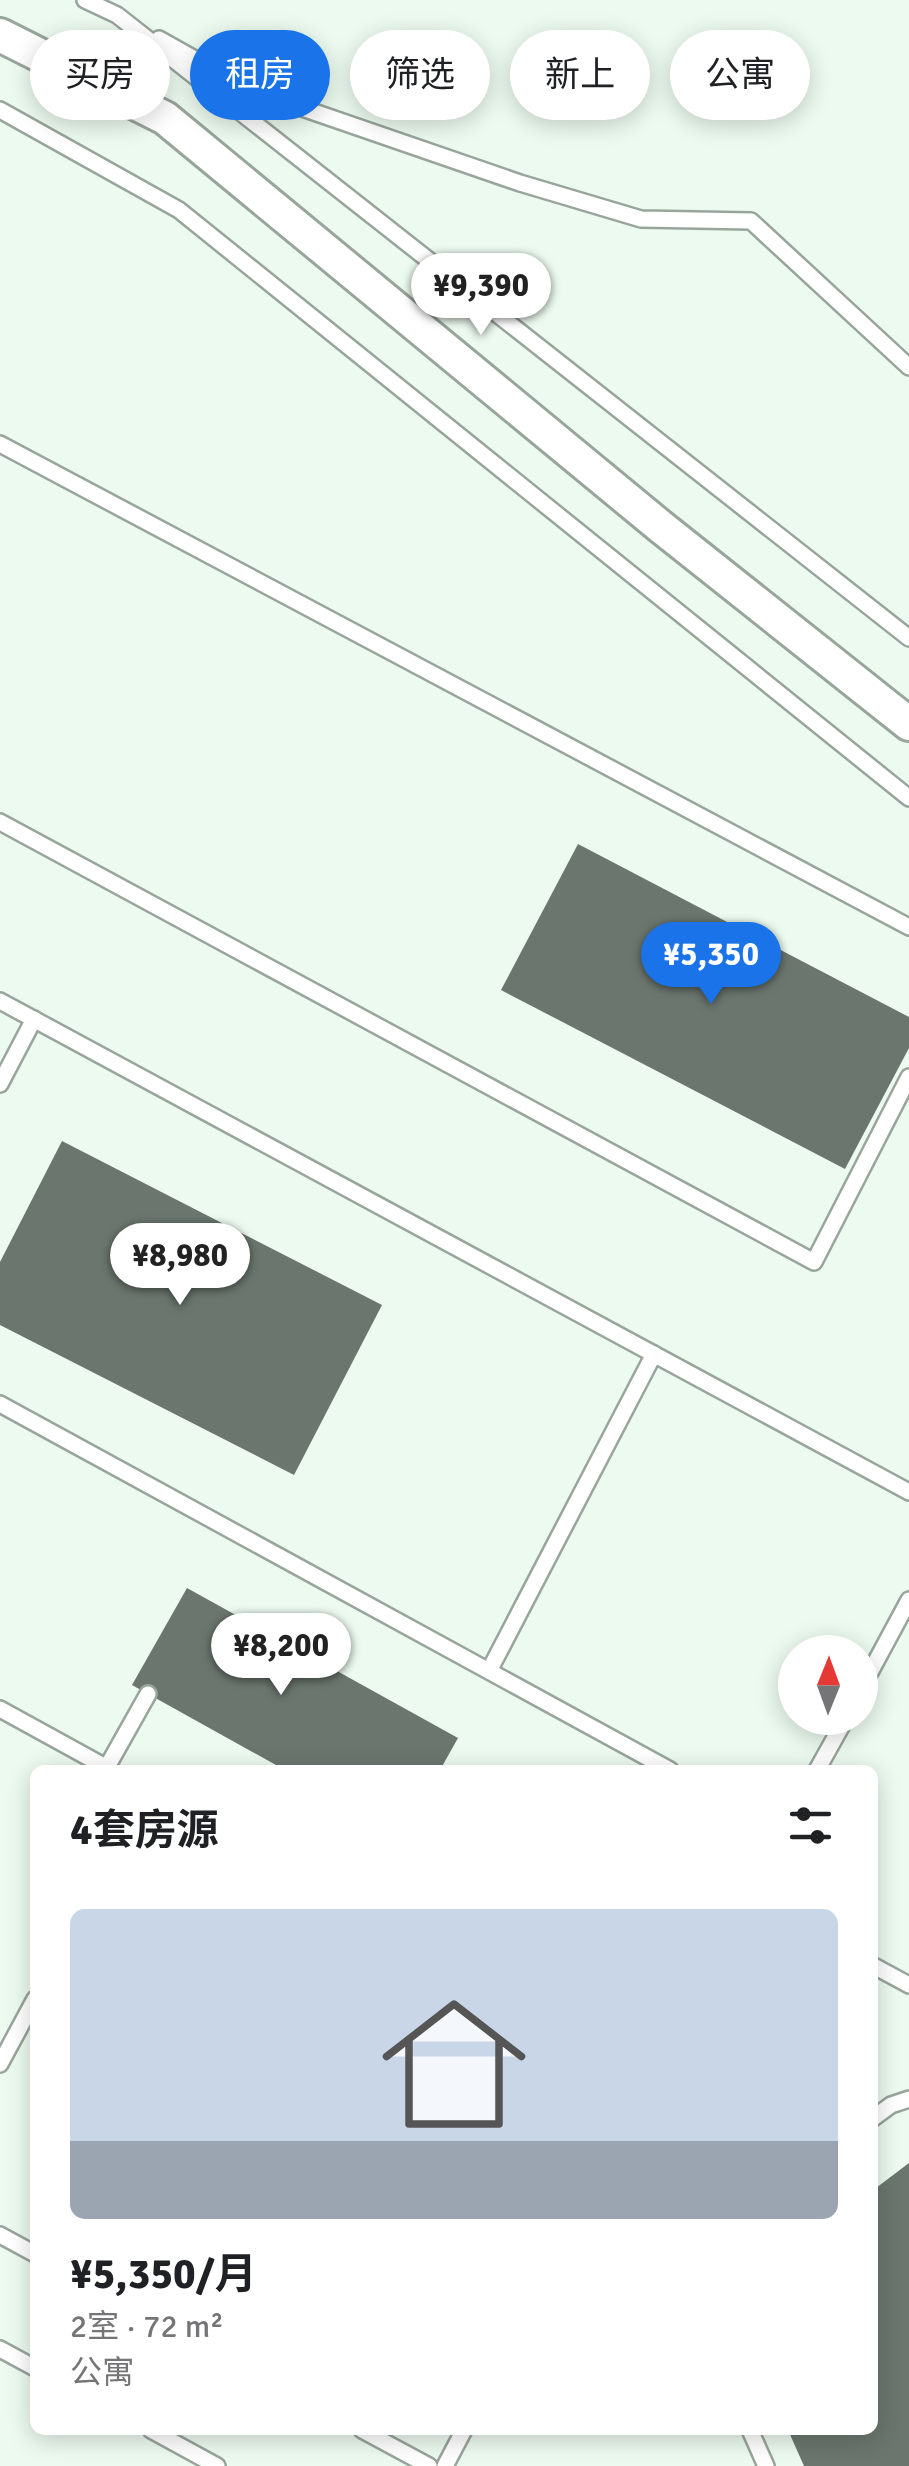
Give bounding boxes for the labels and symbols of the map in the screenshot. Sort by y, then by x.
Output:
pin: ¥9,390 [400,253,562,338]
pin: ¥5,350 [630,922,792,1007]
pin: ¥8,980 [99,1223,261,1308]
pin: ¥8,200 [200,1613,362,1698]
north arrow [778,1635,878,1735]

